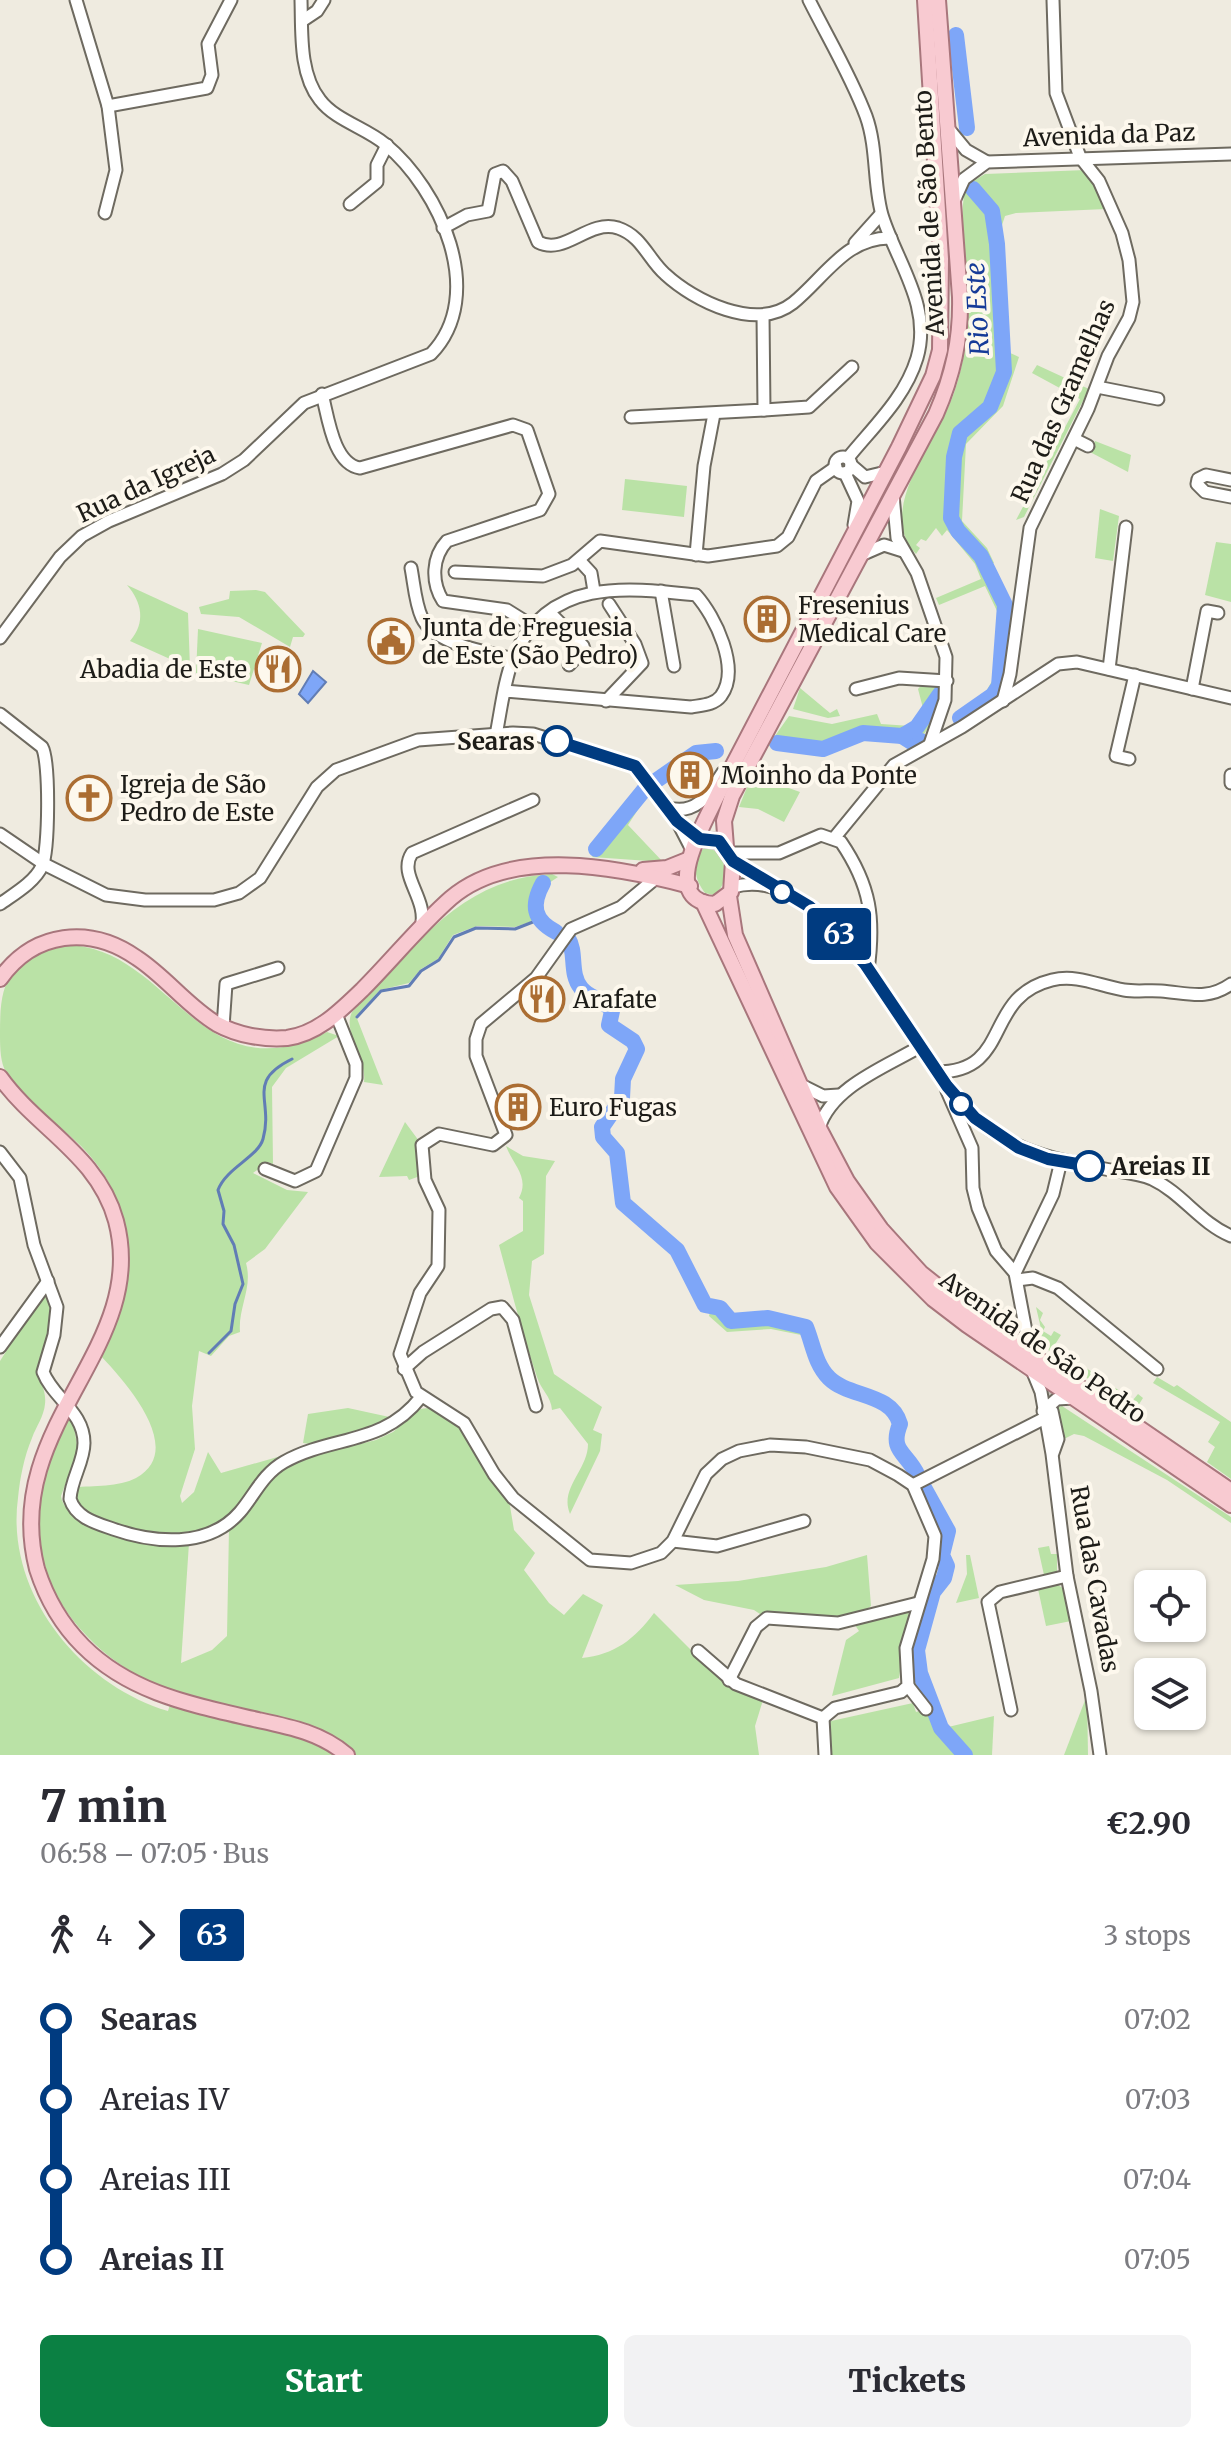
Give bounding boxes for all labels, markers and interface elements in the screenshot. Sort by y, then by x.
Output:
street label: Avenida de São Bento [907,89,951,338]
street label: Avenida da Paz [1021,117,1196,154]
water label: Rio Este [958,261,996,357]
street label: Rua das Gramelhas [1004,294,1122,508]
street label: Rua da Igreja [72,438,220,530]
place label: Fresenius Medical Care [798,590,946,649]
building icon: Fresenius Medical Care [743,595,791,643]
place label: Junta de Freguesia de Este (São Pedro) [421,612,638,671]
public building icon: Junta de Freguesia de Este (São Pedro) [367,617,415,665]
restaurant icon: Abadia de Este [254,645,302,693]
place label: Abadia de Este [79,654,247,685]
place label: Searas [457,726,535,757]
marker: Searas [542,726,572,756]
building icon: Moinho da Ponte [666,751,714,799]
place label: Moinho da Ponte [721,760,917,791]
place label: Igreja de São Pedro de Este [120,769,274,828]
church icon: Igreja de São Pedro de Este [65,774,113,822]
unlabelled marker [771,881,793,903]
line badge: 63 [803,908,875,960]
text: 63 [823,916,855,952]
restaurant icon: Arafate [518,975,566,1023]
place label: Arafate [572,984,657,1015]
building icon: Euro Fugas [494,1083,542,1131]
place label: Euro Fugas [549,1092,677,1123]
unlabelled marker [950,1093,972,1115]
marker: Areias II [1074,1151,1104,1181]
place label: Areias II [1110,1151,1211,1182]
street label: Avenida de São Pedro [933,1263,1152,1430]
street label: Rua das Cavadas [1063,1483,1127,1675]
map controls [1134,1570,1206,1730]
button: locate [1134,1570,1206,1642]
button: layers [1134,1658,1206,1730]
text: 7 min [40,1779,167,1834]
text: €2.90 [1106,1804,1191,1842]
text: 06:58 – 07:05 · Bus [40,1837,269,1870]
icon: walk [40,1913,84,1957]
icon: forward [124,1913,168,1957]
text: 63 [196,1917,228,1953]
text: 4 [96,1919,112,1952]
text: 3 stops [1104,1919,1191,1952]
text: Searas [100,2000,197,2038]
text: 07:02 [1124,2003,1191,2036]
text: Areias IV [100,2080,229,2118]
text: 07:03 [1125,2083,1191,2116]
text: Areias III [100,2160,231,2198]
text: 07:04 [1123,2163,1191,2196]
text: Areias II [100,2240,225,2278]
text: 07:05 [1124,2243,1191,2276]
button: Start [40,2335,608,2427]
button: Tickets [624,2335,1191,2427]

